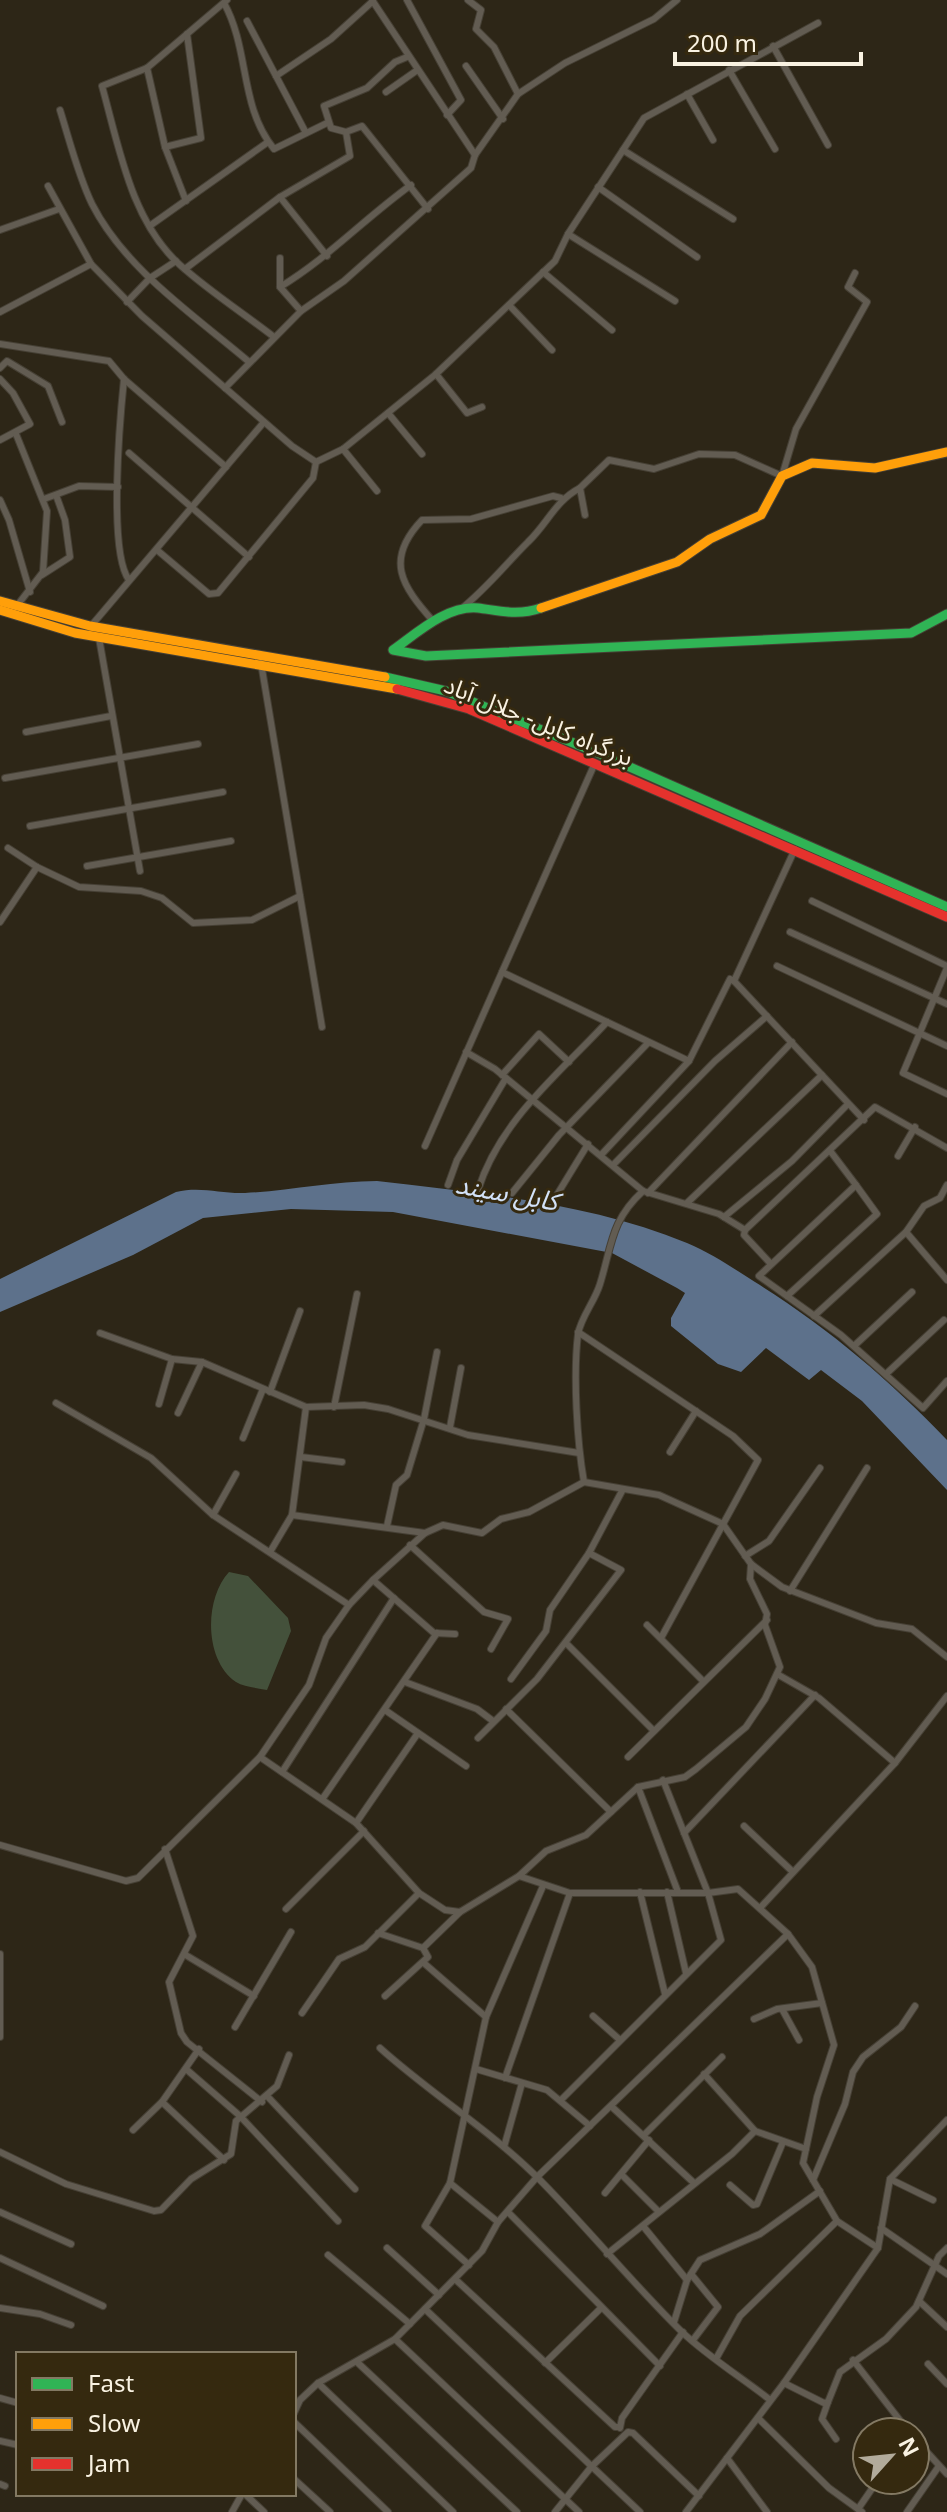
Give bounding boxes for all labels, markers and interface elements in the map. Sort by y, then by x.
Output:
scale bar [675,16,861,66]
text: 200 m [687,26,757,59]
street label: بزرگراه کابل- جلال آباد [440,667,638,773]
water label: کابل سيند [453,1165,566,1220]
legend [16,2352,296,2496]
text: Fast [88,2366,134,2399]
text: Slow [88,2406,140,2439]
north arrow [851,2416,931,2496]
text: N [892,2432,927,2461]
text: Jam [86,2446,130,2479]

